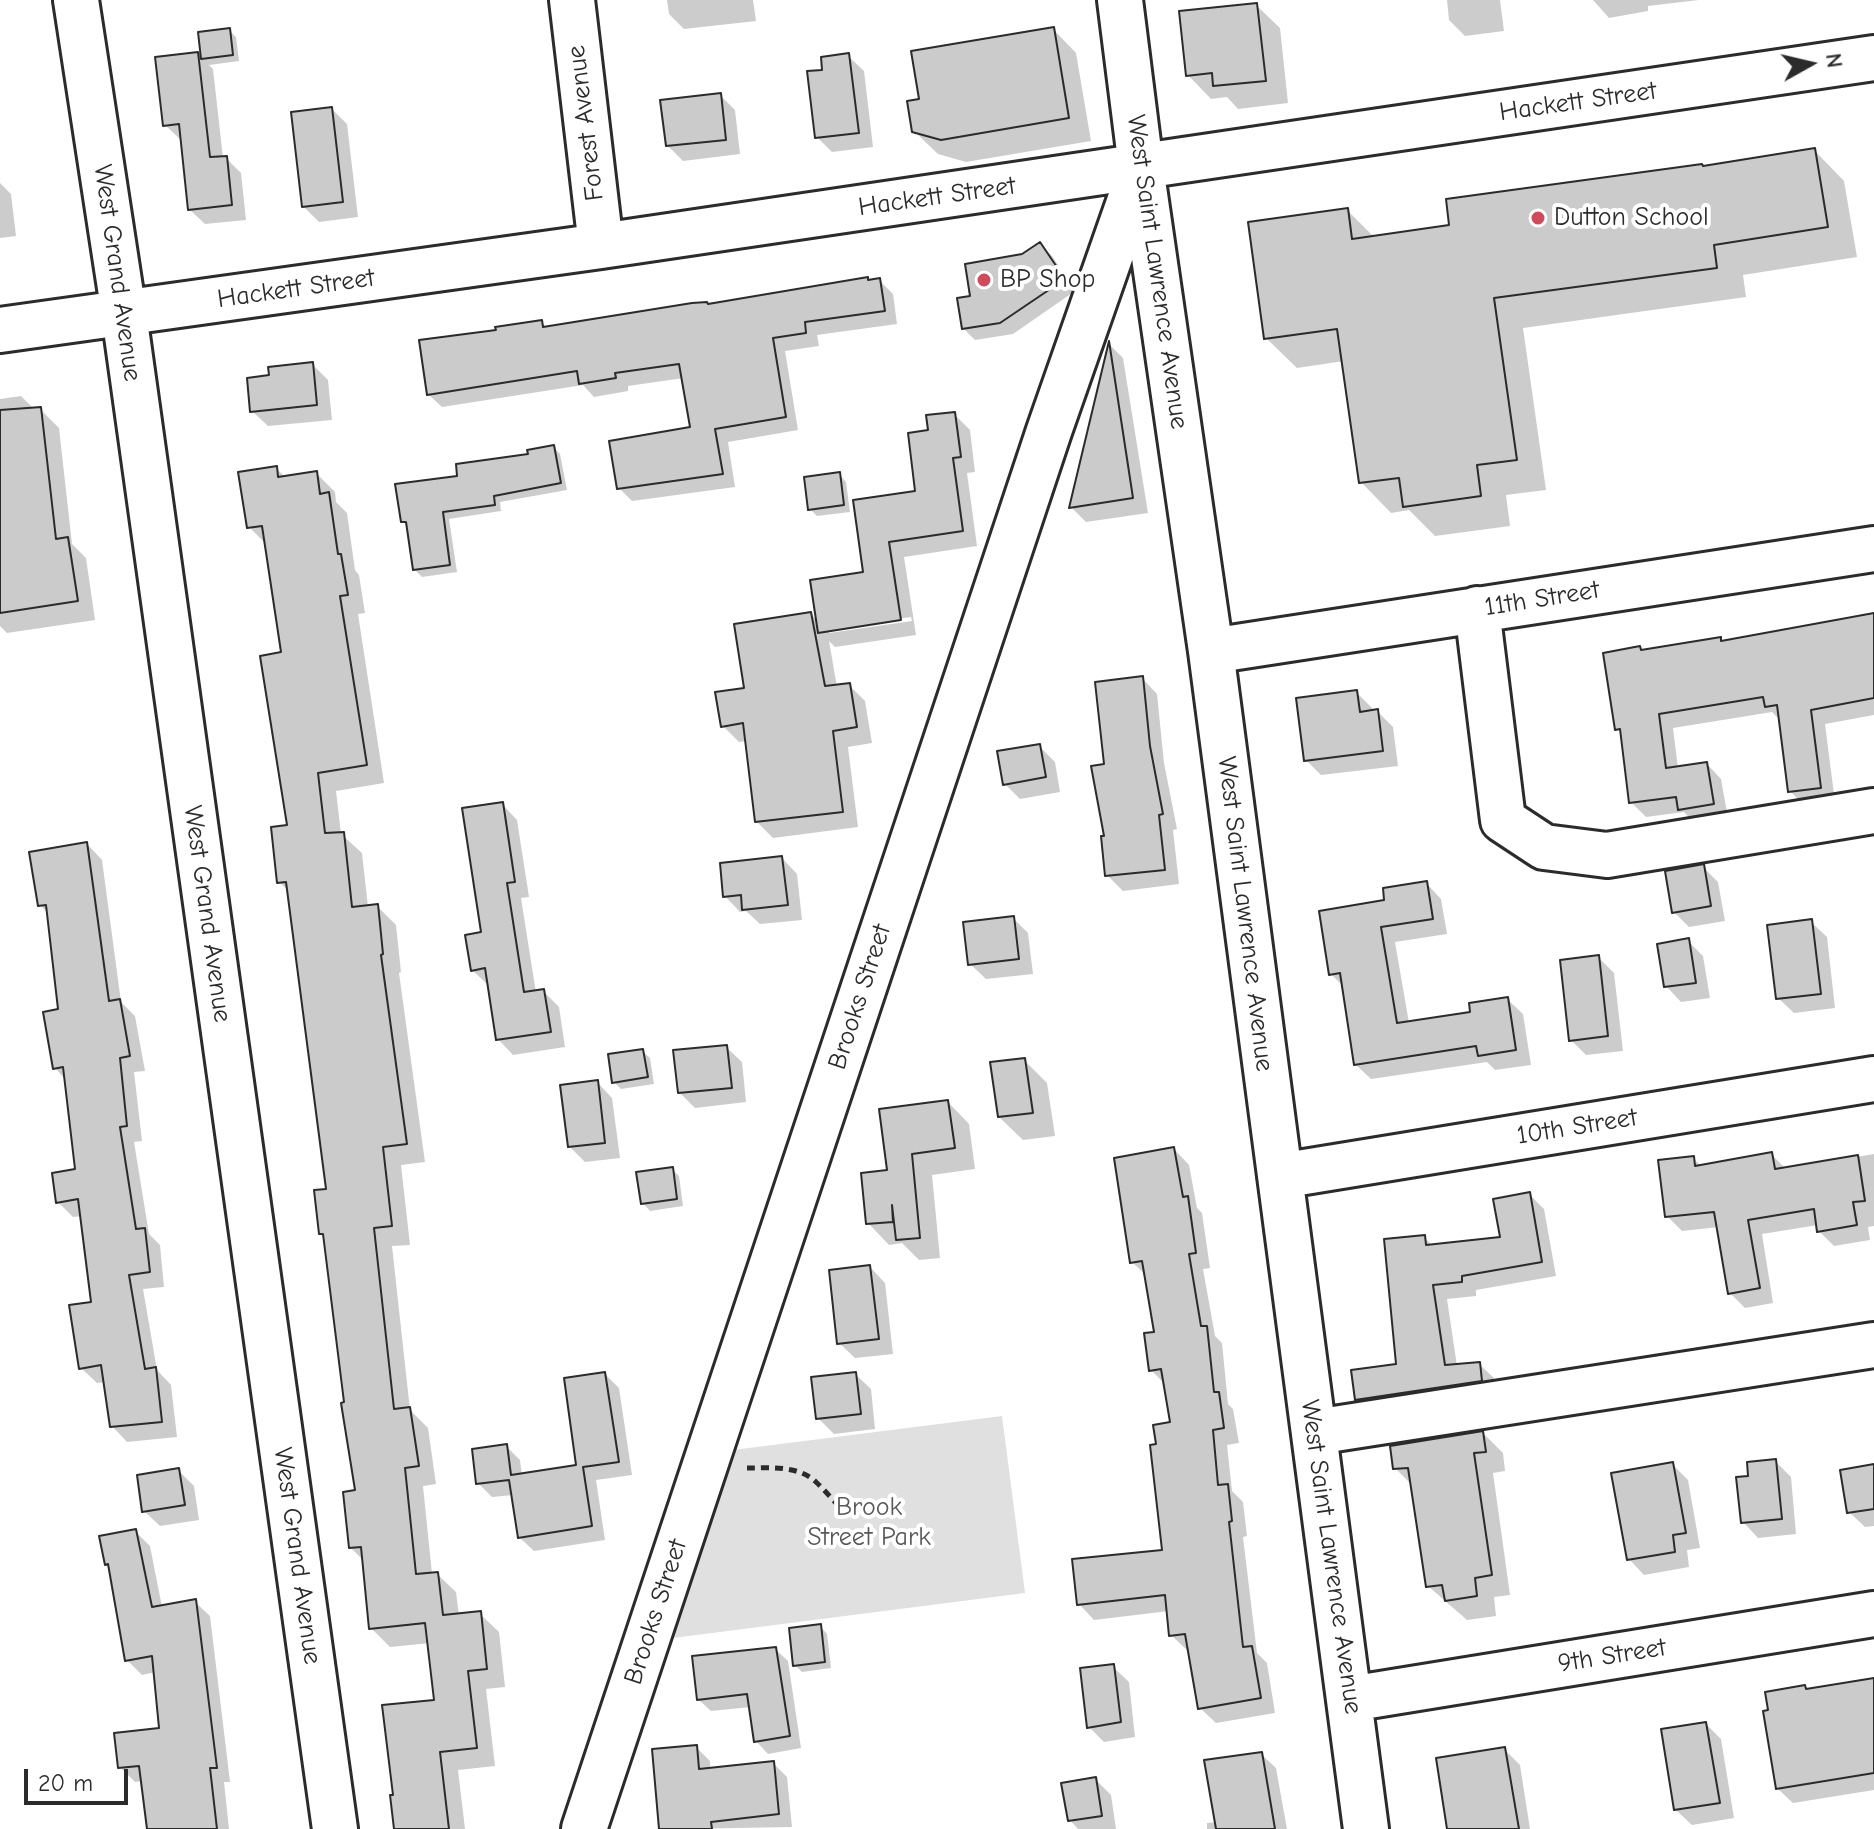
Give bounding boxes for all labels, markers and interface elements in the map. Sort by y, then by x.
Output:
north arrow [1770,24,1850,104]
street label: Forest Avenue [561,44,611,202]
text: N [1820,52,1848,70]
street label: Hackett Street [1497,76,1659,128]
street label: West Saint Lawrence Avenue [1119,113,1195,431]
street label: West Grand Avenue [86,163,148,383]
street label: Hackett Street [856,171,1018,223]
place label: Dutton School [1554,202,1709,234]
marker: Dutton School [1529,209,1547,227]
street label: Hackett Street [215,263,377,315]
place label: BP Shop [1000,264,1095,296]
marker: BP Shop [975,271,993,289]
street label: 11th Street [1482,575,1602,623]
street label: West Saint Lawrence Avenue [1210,755,1280,1073]
street label: West Grand Avenue [176,804,238,1024]
street label: Brooks Street [822,921,898,1073]
street label: 10th Street [1515,1102,1639,1152]
street label: West Saint Lawrence Avenue [1293,1398,1369,1716]
street label: West Grand Avenue [266,1446,328,1666]
park label: Brook Street Park [807,1492,931,1554]
street label: Brooks Street [618,1536,694,1688]
street label: 9th Street [1556,1632,1668,1680]
scale bar [28,1753,132,1803]
text: 20 m [38,1769,93,1797]

